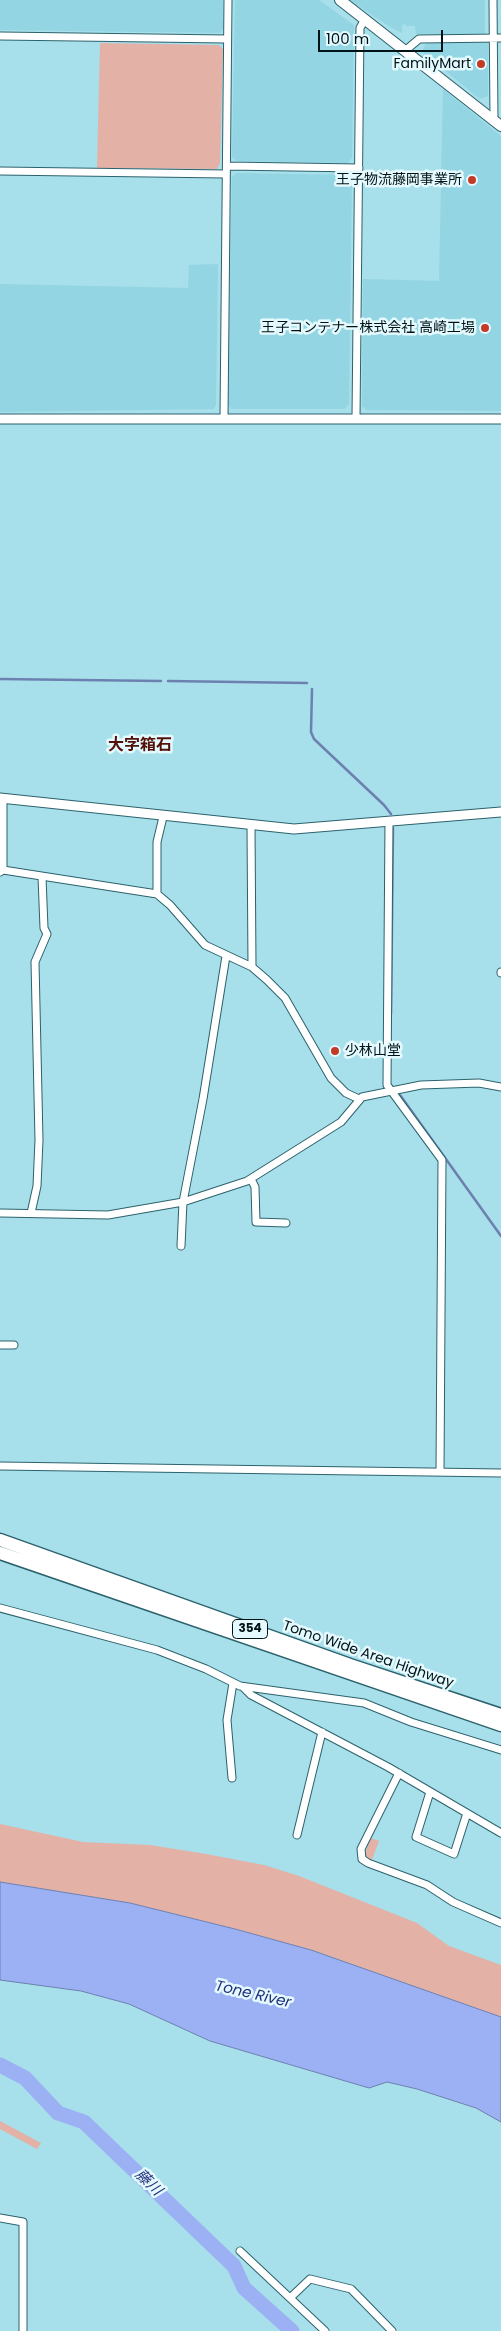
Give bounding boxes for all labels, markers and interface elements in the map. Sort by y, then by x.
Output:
scale bar [321,20,446,52]
text: 100 m [326,28,369,49]
place label: FamilyMart [393,56,471,72]
marker: FamilyMart [475,58,487,70]
place label: 王子物流藤岡事業所 [336,172,462,188]
marker: 王子物流藤岡事業所 [466,174,478,186]
place label: 王子コンテナー株式会社 高崎工場 [261,320,475,336]
marker: 王子コンテナー株式会社 高崎工場 [479,322,491,334]
district label: 大字箱石 [108,736,172,756]
place label: 少林山堂 [345,1043,401,1059]
marker: 少林山堂 [329,1045,341,1057]
street label: Tomo Wide Area Highway [280,1618,456,1692]
road number: 354 [232,1620,268,1638]
water label: Tone River [213,1978,293,2012]
water label: 藤川 [131,2166,165,2200]

